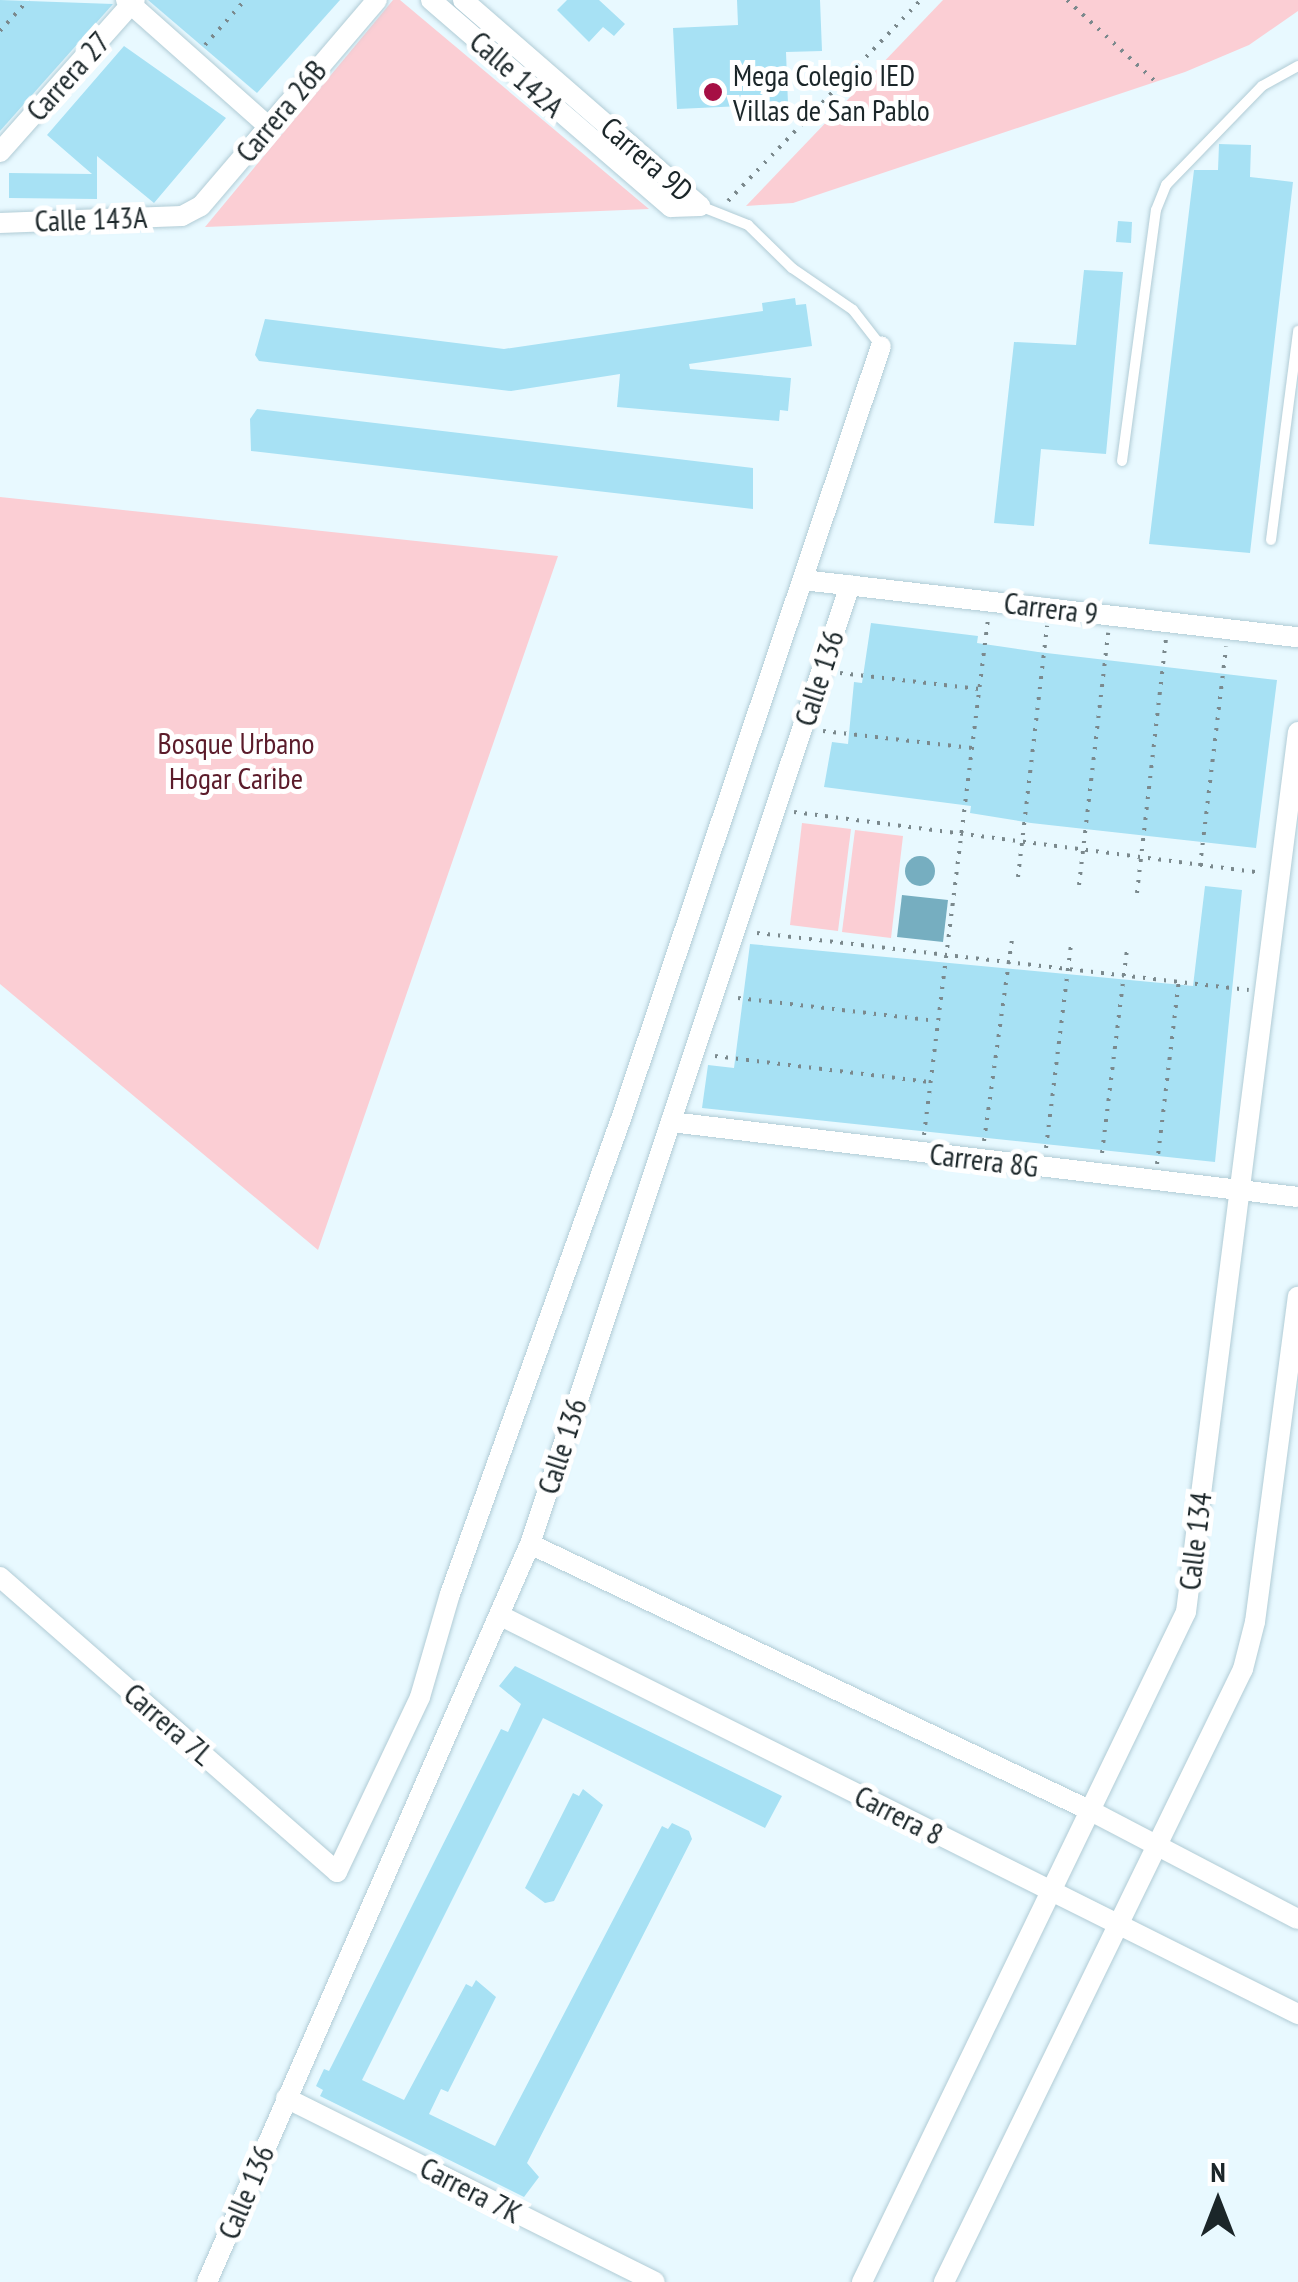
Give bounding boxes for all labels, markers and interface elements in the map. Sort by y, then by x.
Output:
street label: Calle 142A [463,23,571,125]
street label: Carrera 27 [19,24,117,128]
street label: Carrera 26B [228,53,334,169]
place label: Mega Colegio IED Villas de San Pablo [733,57,930,128]
marker: Mega Colegio IED Villas de San Pablo [702,81,724,103]
street label: Carrera 9D [594,109,700,209]
street label: Calle 143A [34,199,148,239]
street label: Carrera 9 [1002,584,1100,632]
street label: Calle 136 [787,626,851,730]
park label: Bosque Urbano Hogar Caribe [158,725,314,796]
street label: Carrera 8G [928,1135,1040,1185]
street label: Calle 136 [530,1394,594,1498]
street label: Calle 134 [1171,1490,1219,1592]
street label: Carrera 7L [117,1675,221,1773]
street label: Carrera 8 [849,1778,949,1852]
street label: Calle 136 [210,2140,282,2244]
street label: Carrera 7K [414,2149,528,2231]
north arrow [1168,2152,1268,2252]
text: N [1210,2153,1226,2190]

